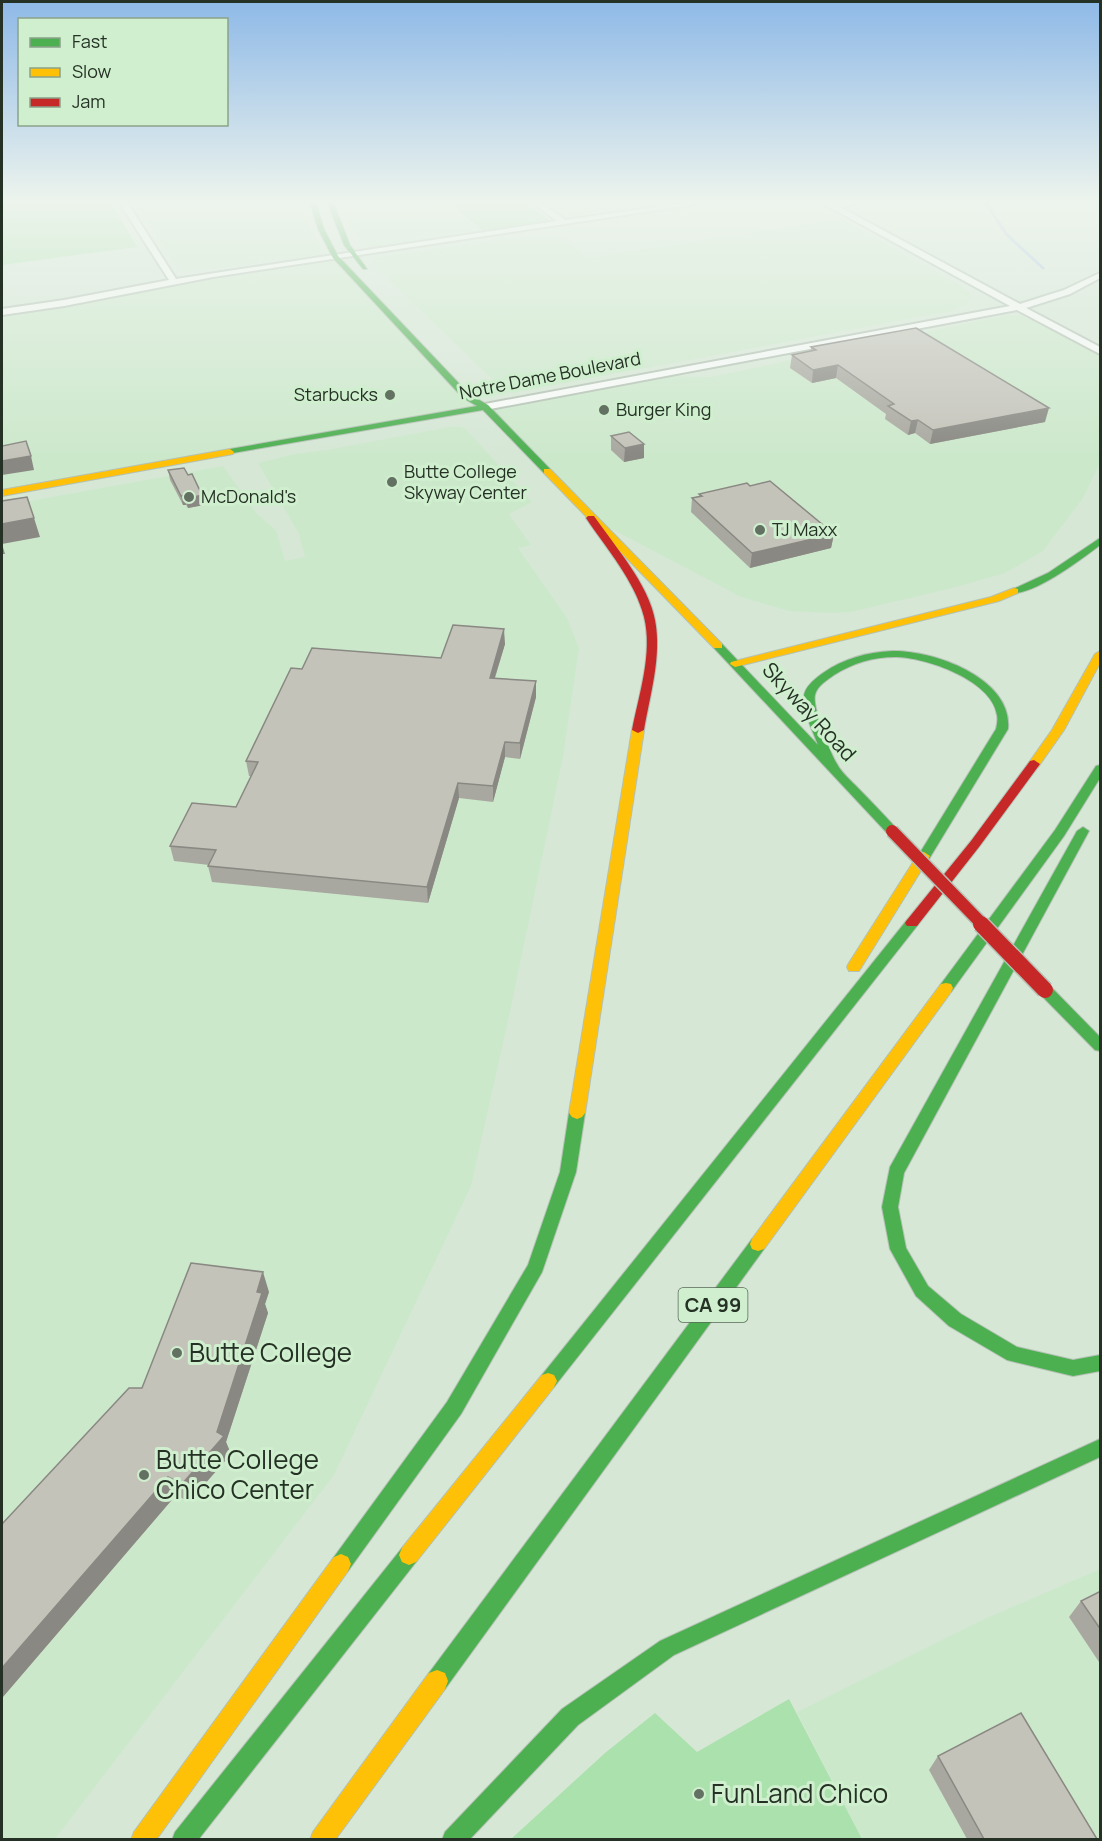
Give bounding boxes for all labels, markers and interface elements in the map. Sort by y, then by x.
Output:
legend [18,18,228,126]
text: Fast [72,29,107,53]
text: Slow [72,59,112,83]
text: Jam [72,89,106,113]
street label: Notre Dame Boulevard [457,346,643,404]
place label: Starbucks [294,382,378,406]
marker: Starbucks [383,388,397,402]
place label: Burger King [616,397,711,421]
marker: Burger King [597,403,611,417]
place label: Butte College Skyway Center [404,459,528,504]
marker: Butte College Skyway Center [385,475,399,489]
place label: McDonald's [201,484,296,508]
marker: McDonald's [182,490,196,504]
place label: TJ Maxx [772,517,838,541]
marker: TJ Maxx [753,523,767,537]
street label: Skyway Road [757,656,863,767]
road number: CA 99 [678,1288,748,1322]
place label: Butte College [189,1334,352,1370]
marker: Butte College [170,1346,184,1360]
place label: Butte College Chico Center [156,1441,319,1507]
marker: Butte College Chico Center [137,1468,151,1482]
place label: FunLand Chico [711,1775,888,1811]
marker: FunLand Chico [692,1787,706,1801]

